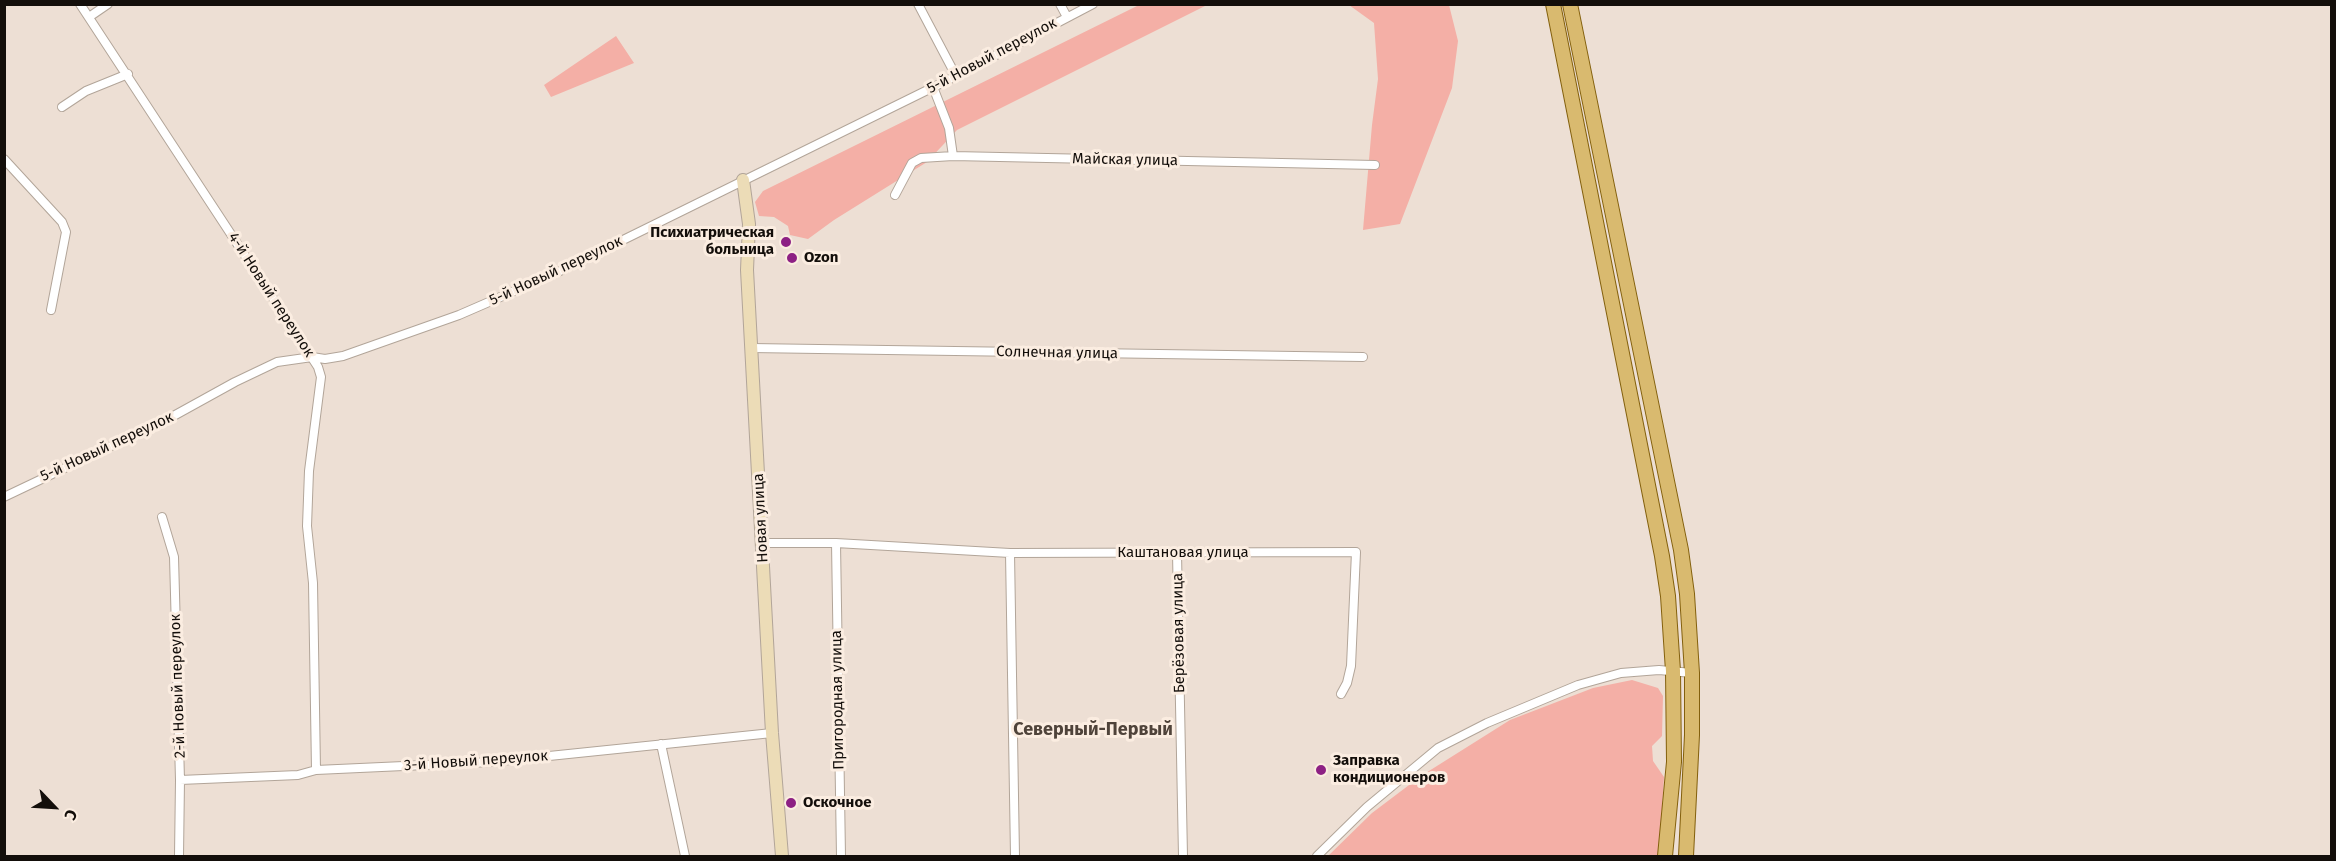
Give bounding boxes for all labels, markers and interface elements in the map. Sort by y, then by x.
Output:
street label: 5-й Новый переулок [924,14,1060,98]
street label: Майская улица [1072,150,1178,170]
place label: Психиатрическая больница [650,224,774,259]
street label: 4-й Новый переулок [224,229,318,361]
street label: 5-й Новый переулок [487,232,625,310]
marker: Психиатрическая больница [779,235,793,249]
place label: Ozon [804,249,838,267]
marker: Ozon [785,251,799,265]
street label: Солнечная улица [996,343,1118,363]
street label: 5-й Новый переулок [38,408,176,486]
street label: Новая улица [750,473,772,563]
street label: Каштановая улица [1117,544,1249,562]
street label: Берёзовая улица [1169,573,1189,693]
street label: 2-й Новый переулок [166,614,190,758]
street label: Пригородная улица [828,630,848,770]
district label: Северный-Первый [1013,719,1173,741]
street label: 3-й Новый переулок [403,747,549,775]
place label: Заправка кондиционеров [1333,752,1445,787]
marker: Заправка кондиционеров [1314,763,1328,777]
north arrow [24,777,84,837]
place label: Оскочное [803,794,871,812]
marker: Оскочное [784,796,798,810]
text: С [60,807,81,823]

